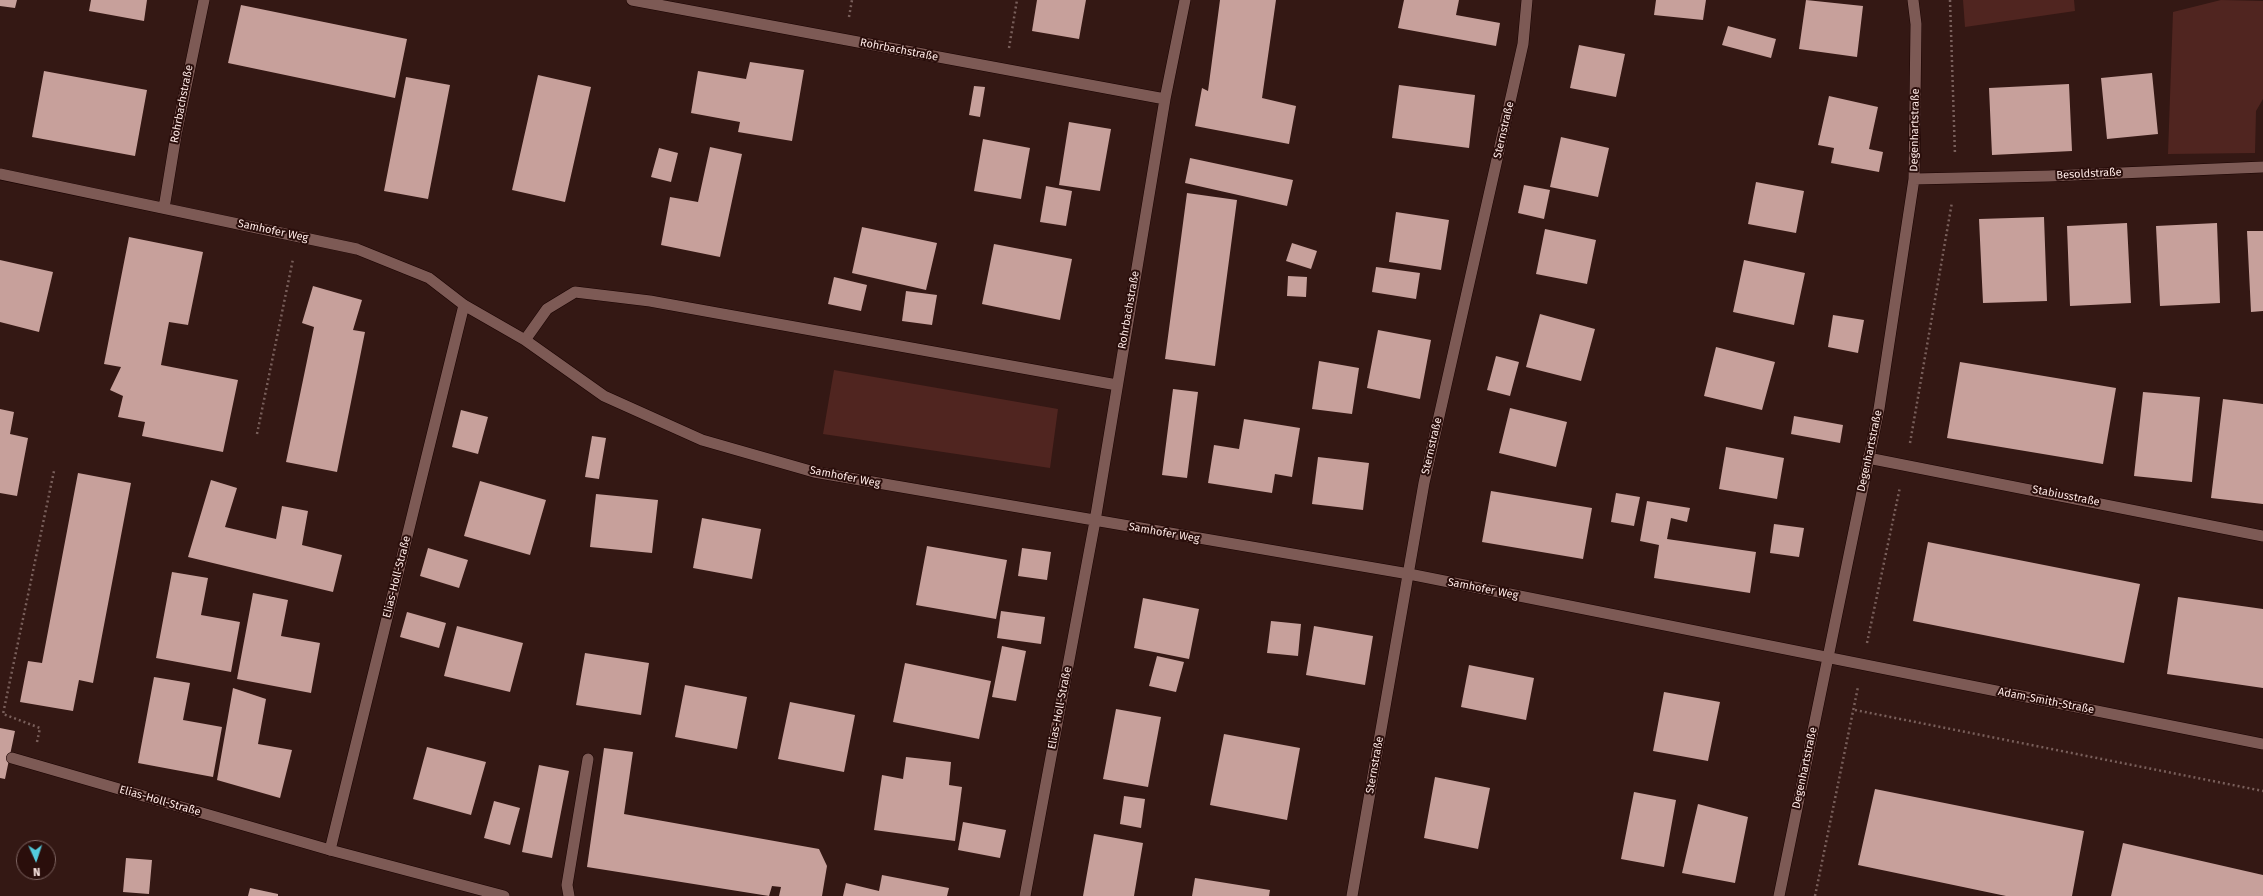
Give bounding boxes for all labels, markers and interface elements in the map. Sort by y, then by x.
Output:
street label: Rohrbachstraße [859,36,939,64]
street label: Rohrbachstraße [168,64,196,144]
street label: Degenhartstraße [1908,88,1922,172]
street label: Sternstraße [1491,100,1517,160]
street label: Besoldstraße [2056,166,2122,182]
street label: Samhofer Weg [237,217,309,245]
street label: Rohrbachstraße [1116,270,1142,350]
street label: Degenhartstraße [1855,409,1885,493]
street label: Sternstraße [1419,416,1445,476]
street label: Samhofer Weg [809,464,881,490]
street label: Stabiusstraße [2031,483,2101,509]
street label: Samhofer Weg [1128,520,1200,546]
street label: Elias-Holl-Straße [380,535,414,619]
street label: Samhofer Weg [1447,576,1519,602]
street label: Elias-Holl-Straße [1046,665,1074,751]
street label: Adam-Smith-Straße [1997,685,2095,717]
street label: Degenhartstraße [1790,726,1820,810]
street label: Sternstraße [1363,735,1387,795]
street label: Elias-Holl-Straße [118,783,202,819]
north arrow [16,840,56,880]
text: N [33,865,41,878]

